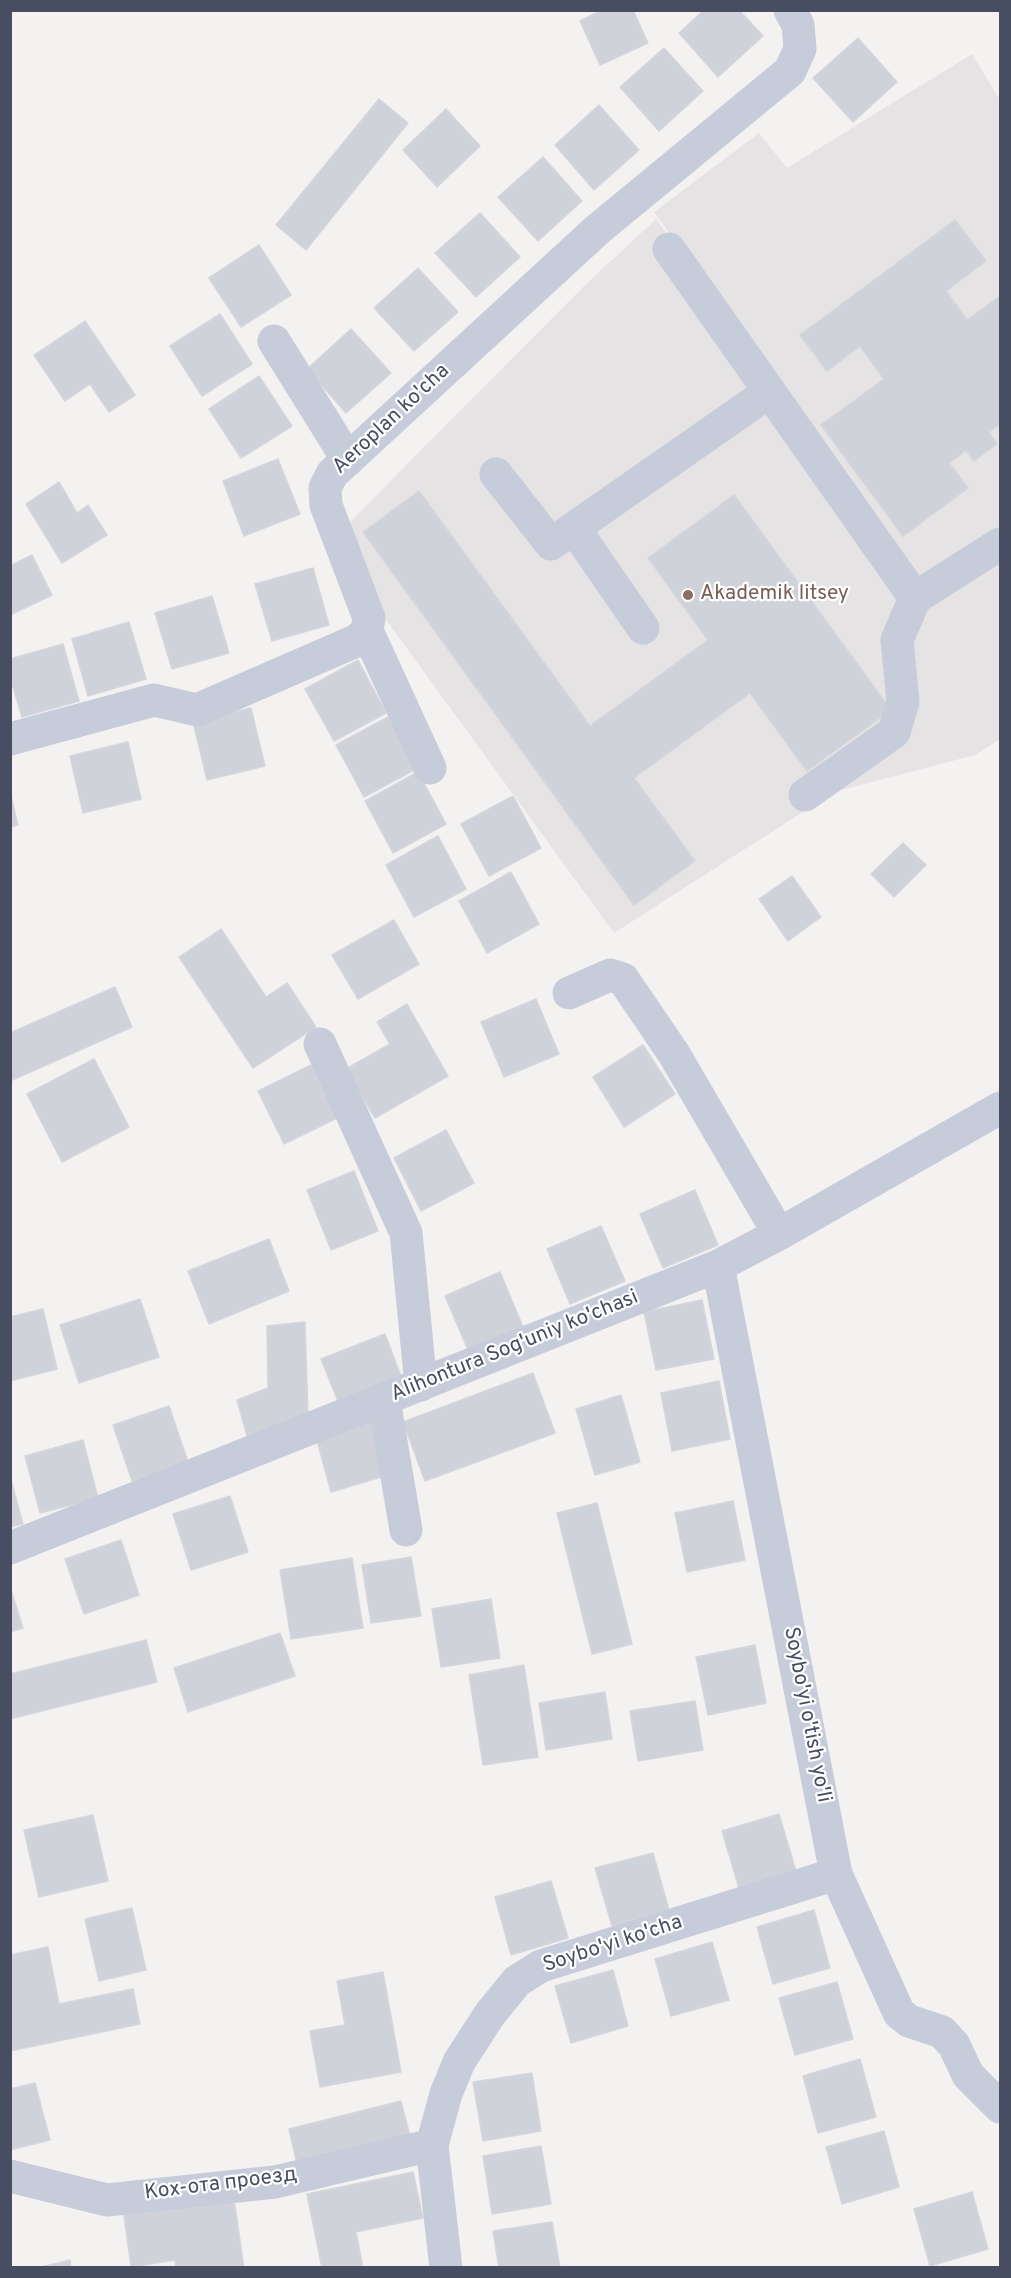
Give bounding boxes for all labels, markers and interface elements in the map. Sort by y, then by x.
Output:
street label: Aeroplan ko'cha [328,359,456,481]
place label: Akademik litsey [700,582,849,608]
marker: Akademik litsey [681,588,695,602]
street label: Alihontura Sog'uniy ko'chasi [388,1286,642,1408]
street label: Soybo'yi o'tish yo'li [777,1625,835,1805]
street label: Soybo'yi ko'cha [540,1911,686,1979]
street label: Кох-ота проезд [143,2163,299,2207]

